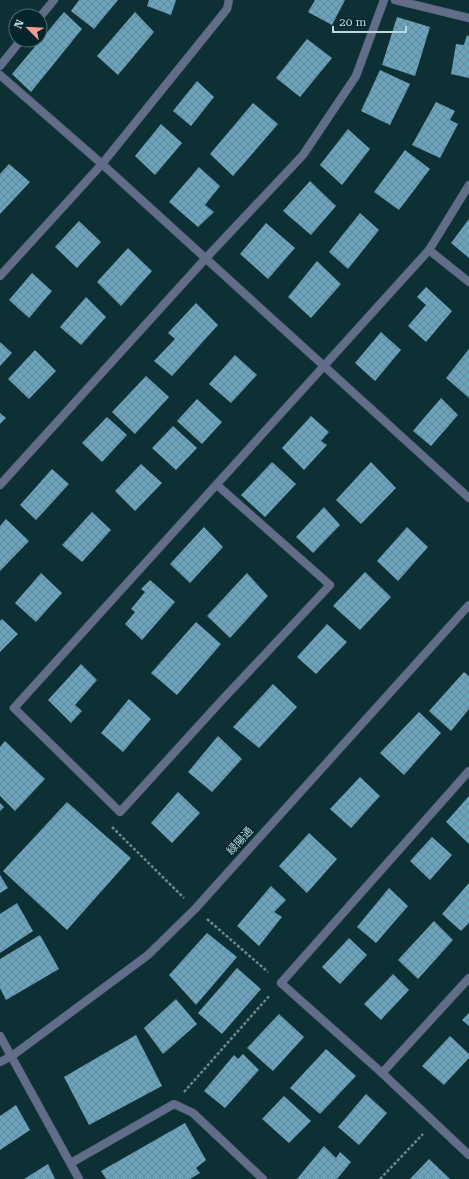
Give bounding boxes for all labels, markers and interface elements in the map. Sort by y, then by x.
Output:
north arrow [8,8,48,48]
scale bar [333,8,406,34]
text: 20 m [339,15,366,29]
text: N [12,17,27,31]
street label: 緑陽通 [224,824,256,858]

